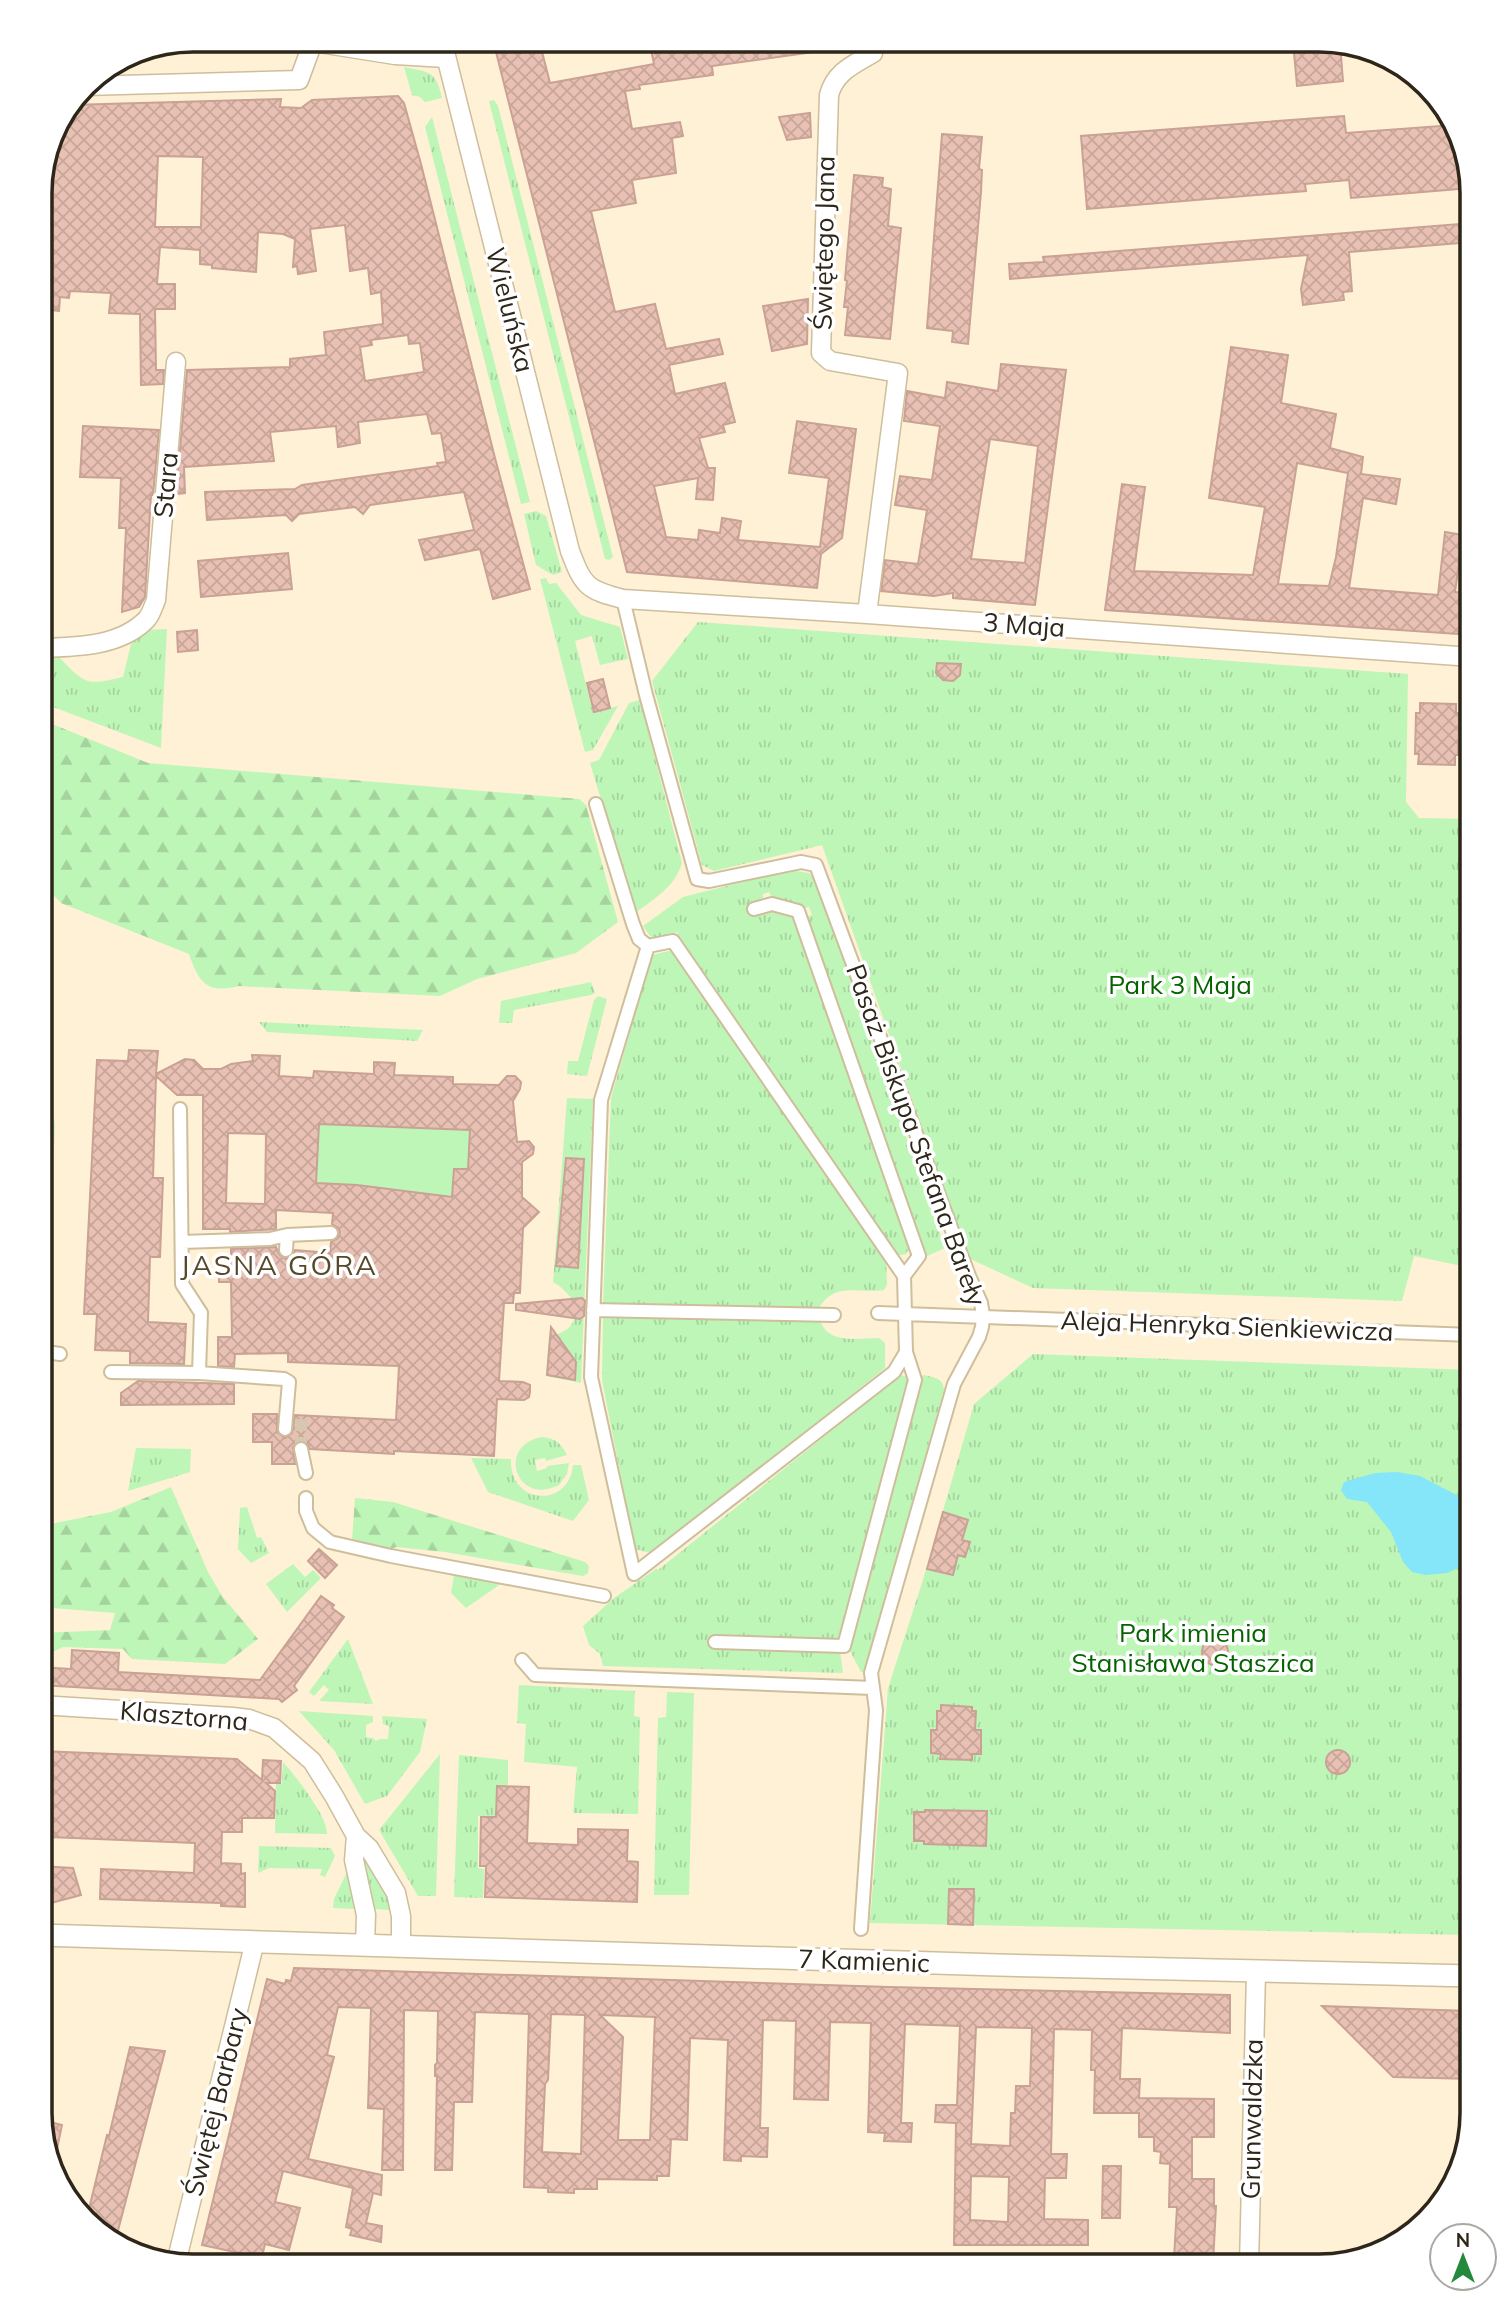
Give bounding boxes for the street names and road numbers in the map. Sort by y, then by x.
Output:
street label: Świętego Jana [805,156,842,330]
street label: Wieluńska [479,244,542,376]
street label: Stara [146,451,185,519]
street label: 3 Maja [982,605,1066,644]
street label: Pasaż Biskupa Stefana Bareły [839,959,994,1311]
street label: Aleja Henryka Sienkiewicza [1060,1303,1394,1348]
street label: Klasztorna [119,1693,250,1738]
street label: 7 Kamienic [798,1942,931,1979]
street label: Świętej Barbary [176,2004,255,2199]
street label: Grunwaldzka [1234,2038,1269,2200]

